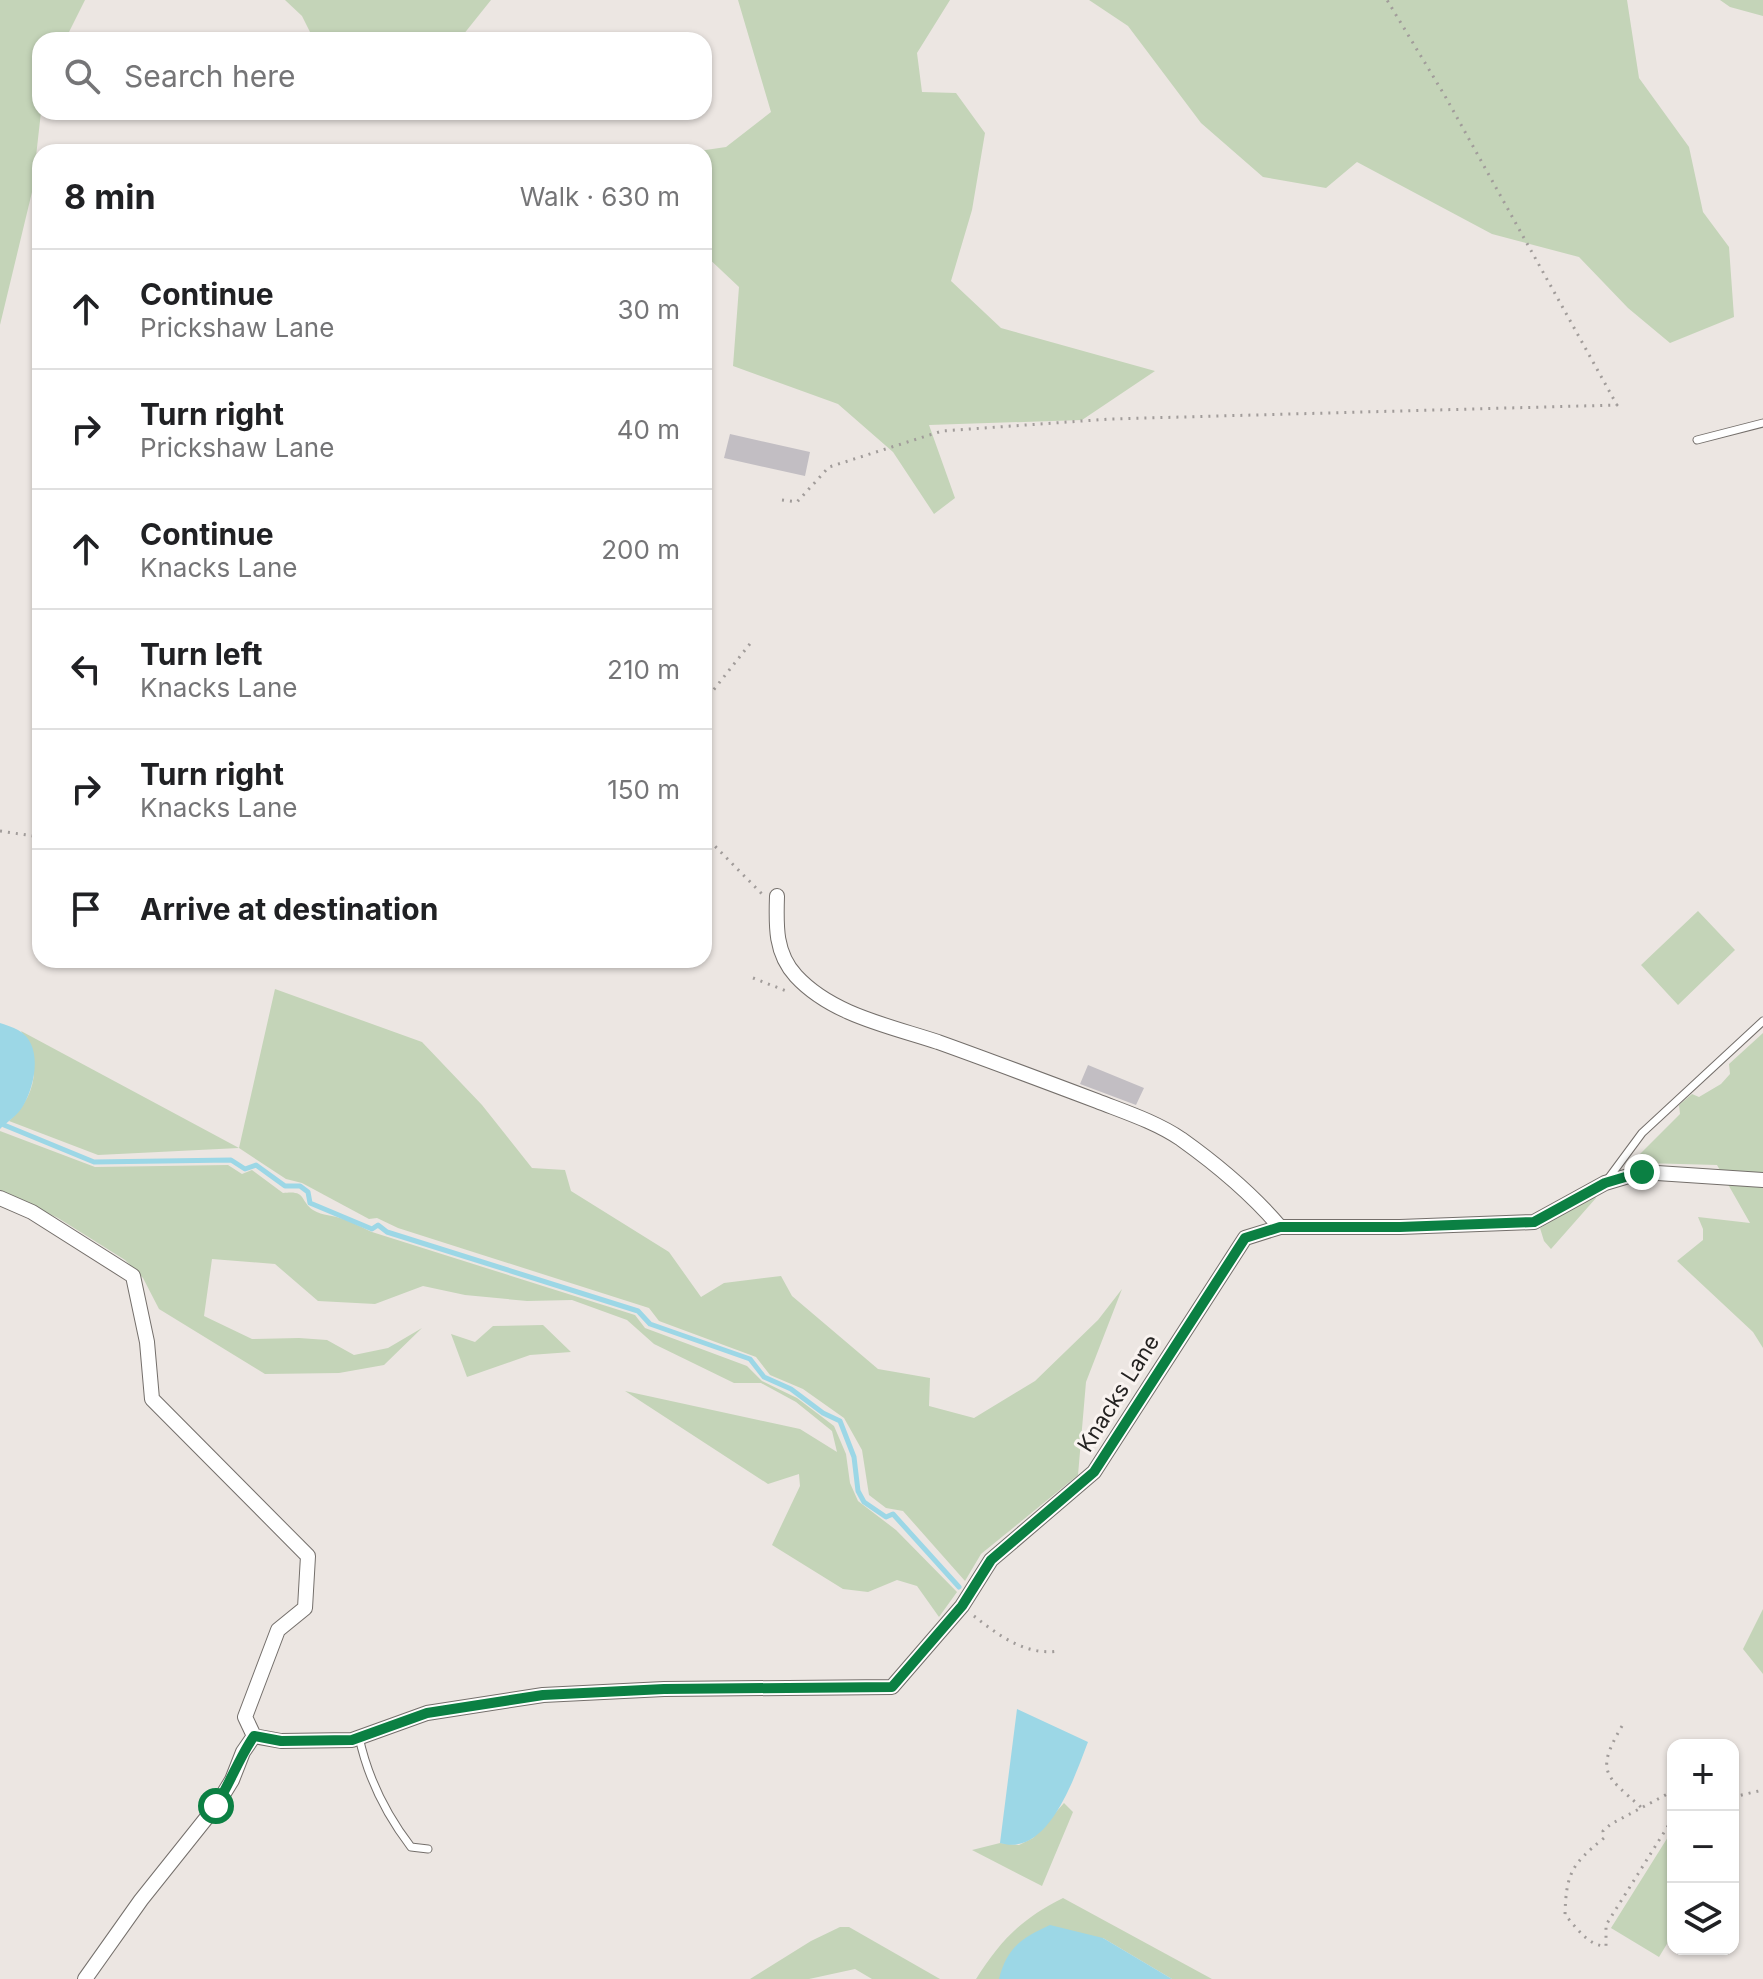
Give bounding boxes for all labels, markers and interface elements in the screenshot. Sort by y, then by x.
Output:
search box [32,32,712,120]
icon: search [60,54,104,98]
text: Search here [124,58,296,94]
text: 8 min [64,176,156,217]
text: Walk · 630 m [520,181,680,212]
text: Continue [140,276,274,312]
icon: ahead [64,287,108,331]
text: 30 m [617,294,680,325]
text: Prickshaw Lane [140,312,334,343]
text: Turn right [140,396,284,432]
icon: right [64,407,108,451]
text: 40 m [617,414,680,445]
text: Prickshaw Lane [140,432,334,463]
text: Continue [140,516,274,552]
icon: ahead [64,527,108,571]
text: 200 m [601,534,680,565]
text: Knacks Lane [140,552,297,583]
text: Turn left [140,636,262,672]
icon: left [64,647,108,691]
text: 210 m [607,654,680,685]
text: Knacks Lane [140,672,297,703]
text: Turn right [140,756,284,792]
icon: right [64,767,108,811]
text: 150 m [607,774,680,805]
text: Knacks Lane [140,792,297,823]
icon: arrive [64,887,108,931]
text: Arrive at destination [140,891,438,927]
route end [1624,1154,1660,1190]
street label: Knacks Lane [1072,1330,1164,1456]
map controls [1667,1739,1739,1955]
button: + [1667,1739,1739,1811]
route start [198,1788,234,1824]
button: − [1667,1811,1739,1883]
button: layers [1667,1883,1739,1955]

